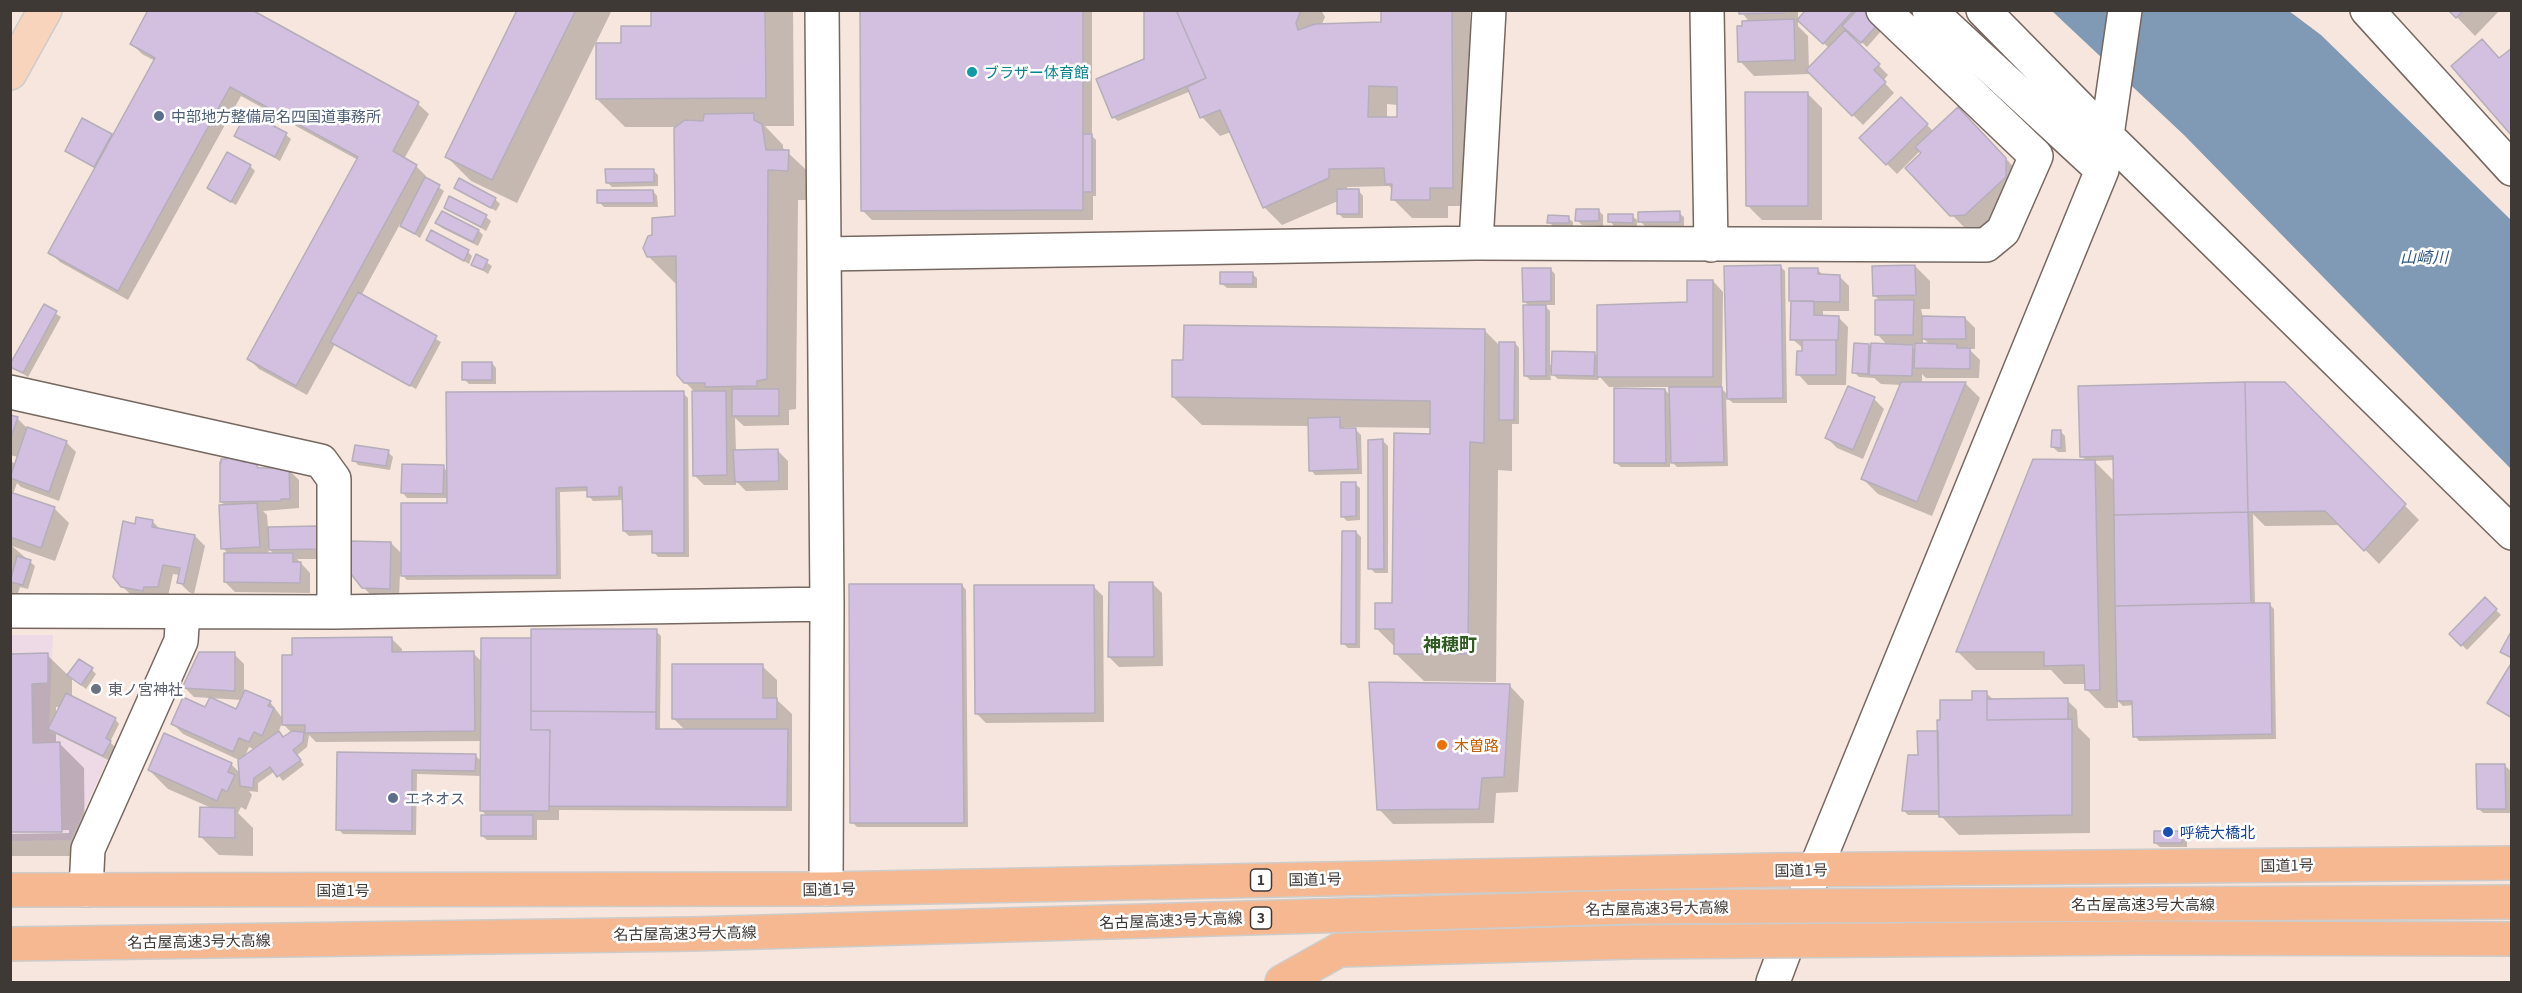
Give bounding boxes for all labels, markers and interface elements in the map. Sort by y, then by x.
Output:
place label: ブラザー体育館 [984,63,1089,81]
marker: ブラザー体育館 [965,65,979,79]
place label: 中部地方整備局名四国道事務所 [171,107,381,125]
marker: 中部地方整備局名四国道事務所 [152,109,166,123]
water label: 山崎川 [2400,247,2448,267]
district label: 神穂町 [1423,633,1477,655]
place label: 東ノ宮神社 [108,680,183,698]
marker: 東ノ宮神社 [89,682,103,696]
place label: 木曽路 [1454,736,1499,754]
marker: 木曽路 [1435,738,1449,752]
place label: エネオス [405,789,465,807]
marker: エネオス [386,791,400,805]
place label: 呼続大橋北 [2180,823,2255,841]
marker: 呼続大橋北 [2161,825,2175,839]
street label: 国道1号 [2260,856,2314,874]
street label: 国道1号 [1774,861,1828,879]
road number: 1 [1250,869,1272,891]
street label: 国道1号 [1288,870,1342,888]
street label: 国道1号 [802,880,856,898]
street label: 国道1号 [316,881,370,899]
street label: 名古屋高速3号大高線 [2071,895,2215,913]
street label: 名古屋高速3号大高線 [1585,898,1729,918]
road number: 3 [1250,907,1272,929]
street label: 名古屋高速3号大高線 [1099,909,1243,931]
street label: 名古屋高速3号大高線 [613,923,757,943]
street label: 名古屋高速3号大高線 [127,931,271,951]

